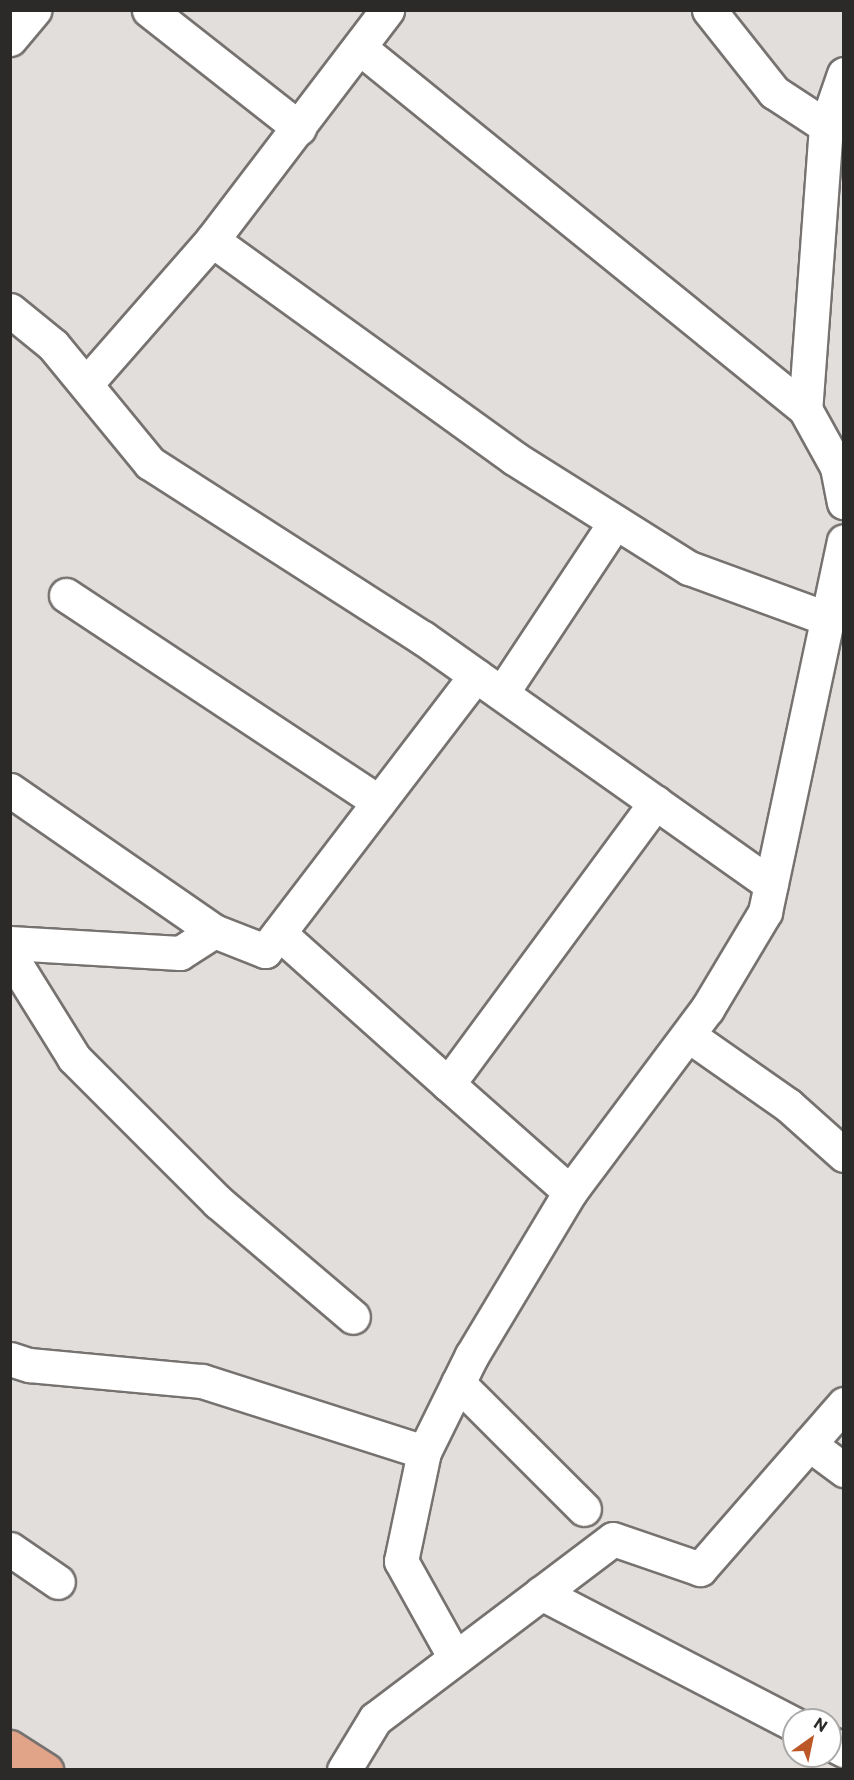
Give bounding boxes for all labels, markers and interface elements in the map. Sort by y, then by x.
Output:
north arrow [782,1708,842,1768]
text: N [811,1713,831,1735]

